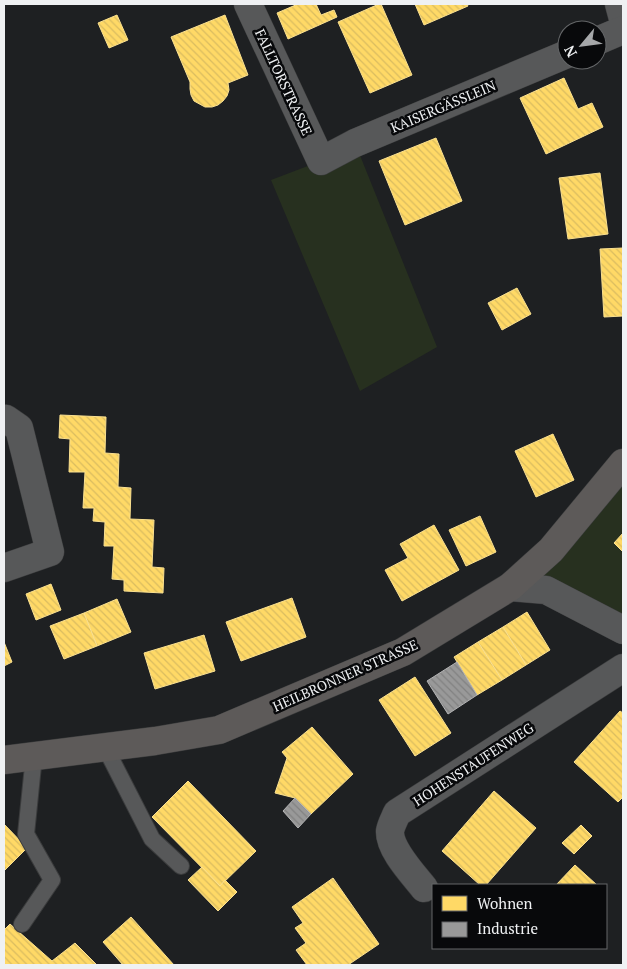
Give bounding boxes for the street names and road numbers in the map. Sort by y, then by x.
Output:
street label: FALLTORSTRASSE [251,26,317,138]
street label: KAISERGÄSSLEIN [387,75,499,137]
street label: HEILBRONNER STRASSE [269,634,421,716]
street label: HOHENSTAUFENWEG [409,718,537,810]

